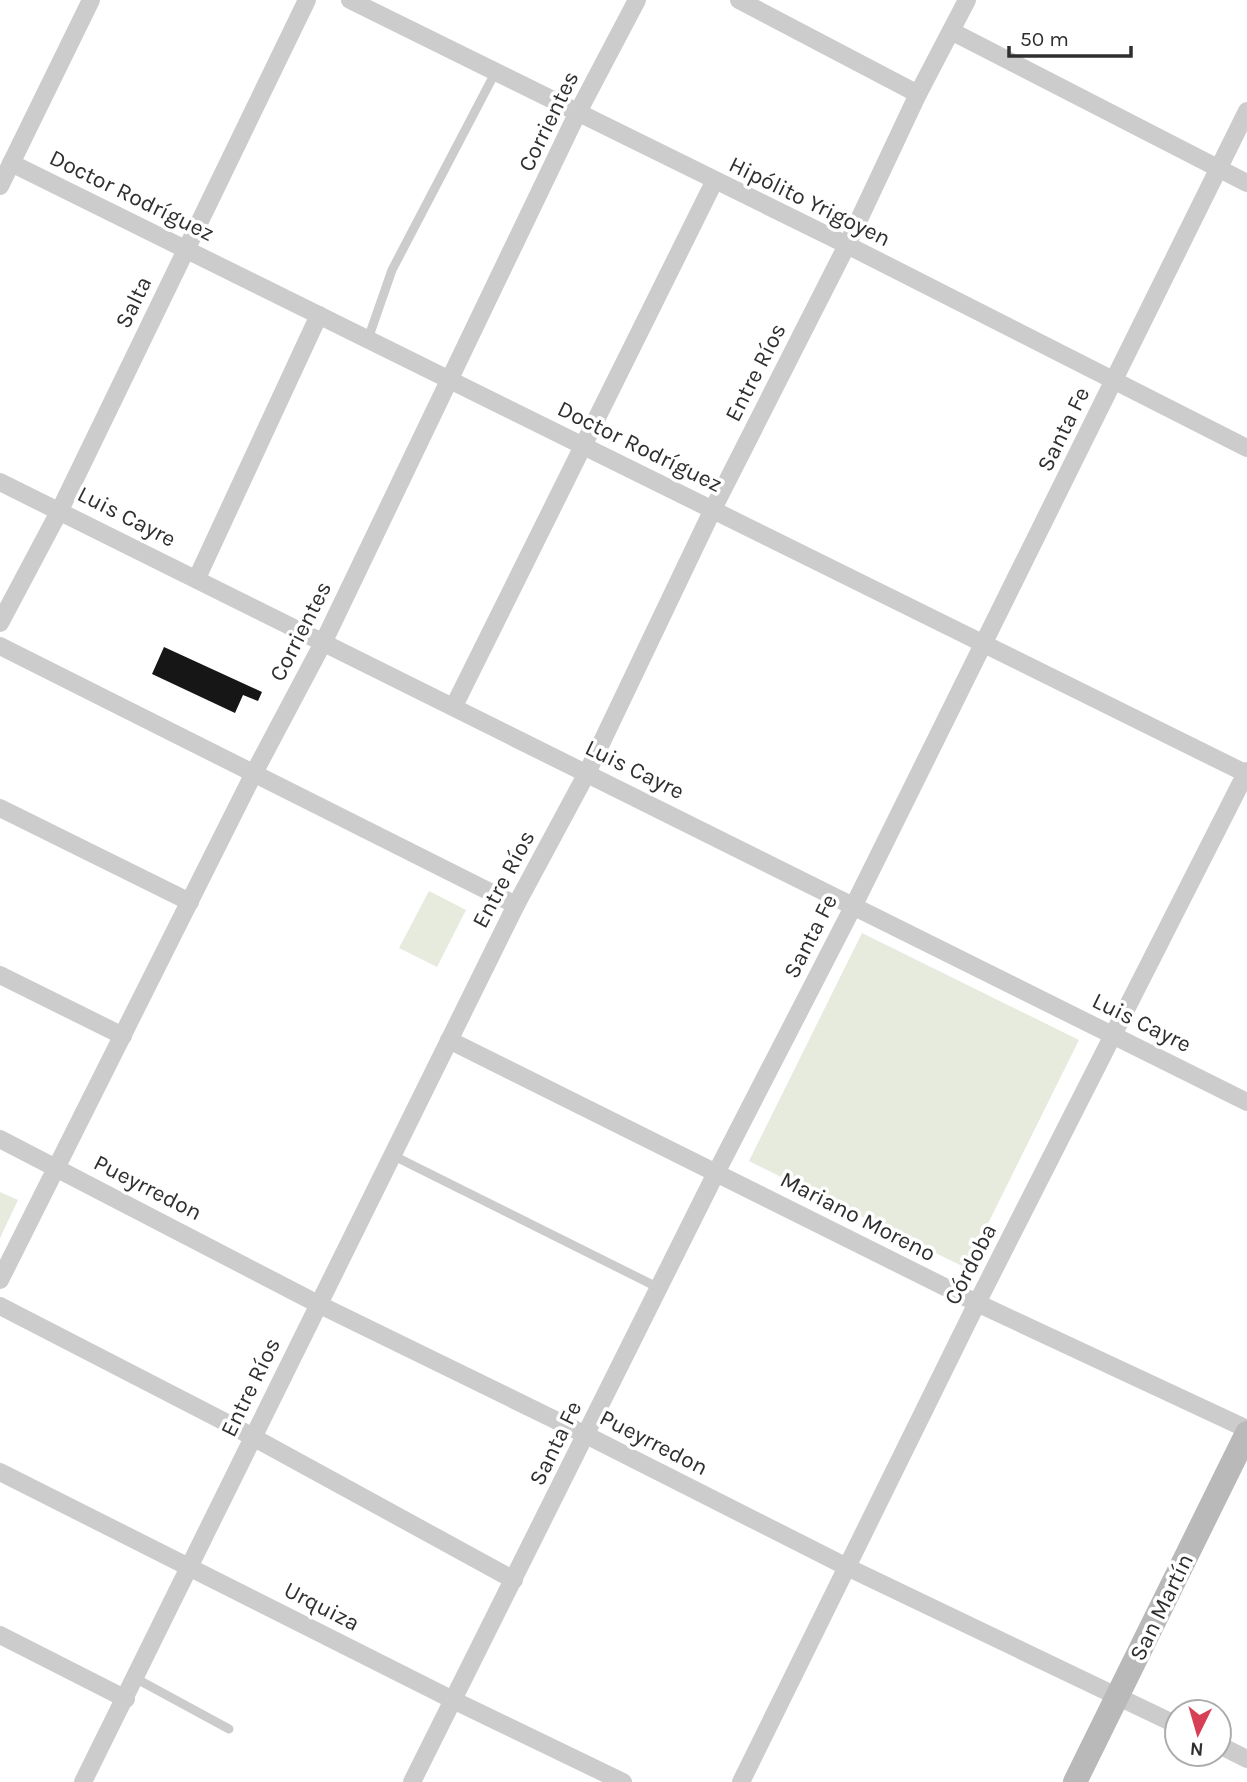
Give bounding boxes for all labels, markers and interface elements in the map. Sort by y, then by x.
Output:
scale bar [1009,14,1132,58]
text: 50 m [1020,27,1069,51]
street label: Corrientes [513,67,584,176]
street label: Doctor Rodríguez [45,144,218,247]
street label: Hipólito Yrigoyen [725,151,895,252]
street label: Salta [109,272,157,333]
street label: Entre Ríos [719,319,792,426]
street label: Santa Fe [1031,383,1095,476]
street label: Doctor Rodríguez [553,395,726,498]
street label: Luis Cayre [73,480,180,553]
street label: Corrientes [264,577,337,686]
street label: Luis Cayre [581,734,689,805]
street label: Entre Ríos [466,826,540,933]
street label: Santa Fe [778,890,843,983]
street label: Luis Cayre [1088,987,1196,1058]
street label: Pueyrredon [89,1149,206,1226]
street label: Mariano Moreno [776,1166,940,1267]
street label: Córdoba [939,1219,1002,1309]
street label: Entre Ríos [215,1333,286,1441]
street label: Santa Fe [523,1397,587,1490]
street label: Pueyrredon [595,1404,712,1481]
street label: San Martín [1124,1549,1199,1665]
street label: Urquiza [279,1576,364,1637]
north arrow [1163,1698,1233,1768]
text: N [1189,1737,1204,1760]

